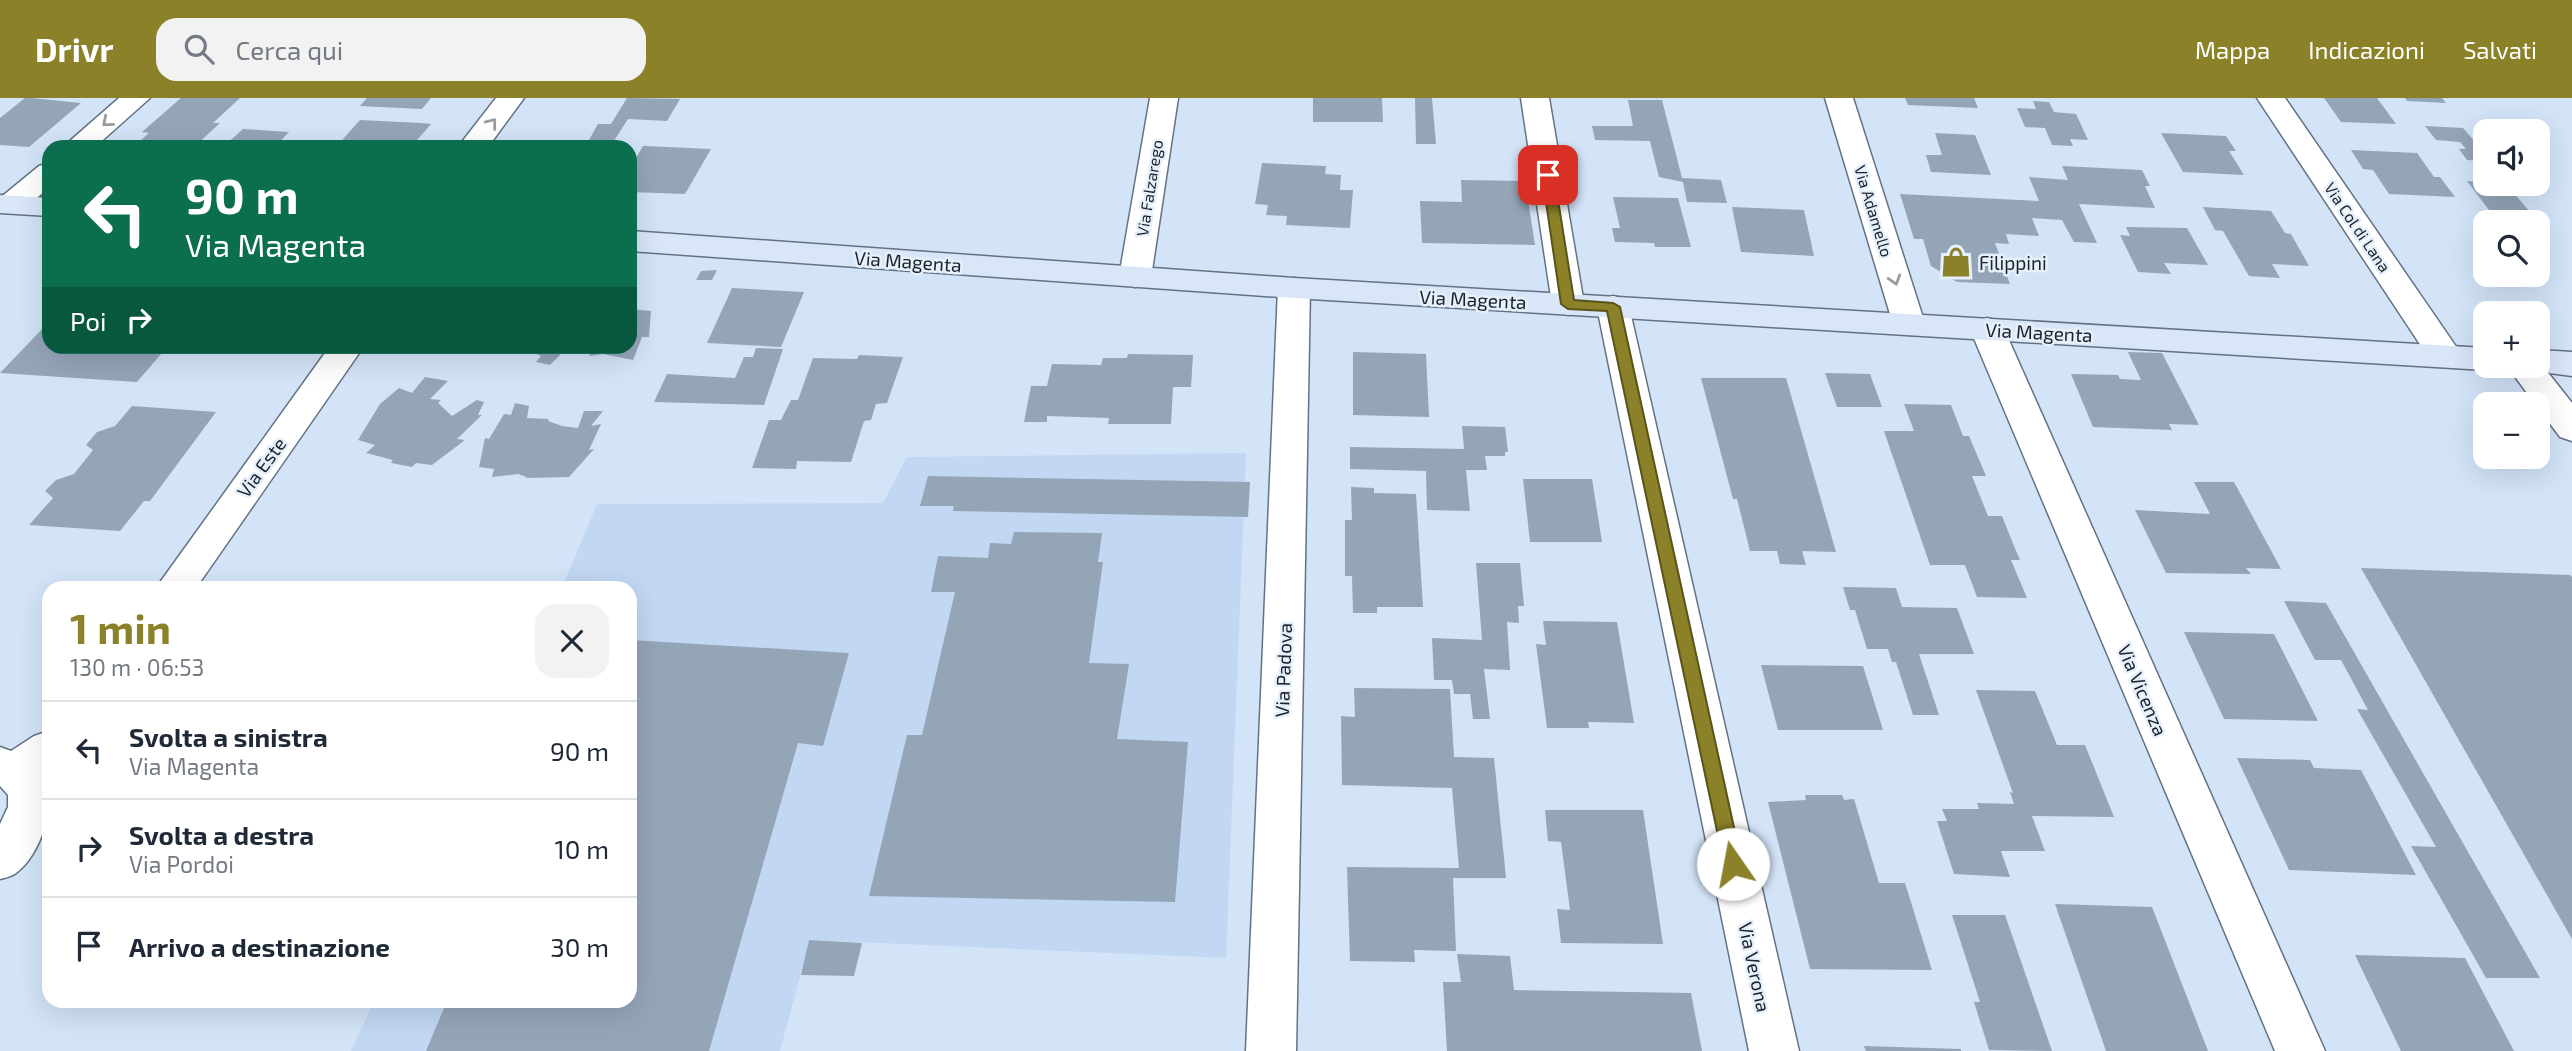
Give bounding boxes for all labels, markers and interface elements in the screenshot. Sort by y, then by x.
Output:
search box [156,18,646,81]
text: Drivr [35,29,114,69]
icon: search [180,30,218,68]
text: Cerca qui [236,34,343,65]
text: Mappa [2195,35,2270,64]
text: Indicazioni [2308,35,2425,64]
text: Salvati [2463,35,2537,64]
one-way arrow [103,114,115,127]
one-way arrow [483,118,496,130]
map controls [2473,119,2550,469]
button: sound [2473,119,2550,196]
street label: Via Falzarego [1132,138,1166,238]
pin [1518,145,1578,205]
icon: arrive [1529,156,1567,194]
street label: Via Adamello [1851,163,1897,259]
text: 90 m [185,165,299,224]
icon: left [70,168,161,259]
street label: Via Col di Lana [2321,179,2395,275]
button: search [2473,210,2550,287]
text: Via Magenta [185,225,366,263]
shop icon: Filippini [1939,245,1973,279]
street label: Via Magenta [854,246,962,276]
place label: Filippini [1979,251,2047,274]
one-way arrow [1887,274,1902,286]
street label: Via Magenta [1419,285,1527,313]
icon: right [120,301,158,339]
button: + [2473,301,2550,378]
text: Poi [70,305,106,336]
street label: Via Magenta [1985,318,2093,346]
button: − [2473,392,2550,469]
street label: Via Este [232,432,290,502]
text: 1 min [70,602,171,652]
button: close [535,604,609,678]
street label: Via Padova [1270,622,1296,718]
street label: Via Vicenza [2113,641,2173,739]
text: 130 m · 06:53 [70,653,204,681]
text: Svolta a sinistra [129,721,328,752]
icon: left [70,731,108,769]
text: 90 m [550,735,609,766]
text: Via Magenta [129,752,259,780]
text: Svolta a destra [129,819,314,850]
position arrow [1696,827,1770,901]
icon: right [70,829,108,867]
text: 10 m [554,833,609,864]
text: Via Pordoi [129,850,234,878]
street label: Via Verona [1734,920,1776,1014]
icon: arrive [70,927,108,965]
text: Arrivo a destinazione [129,931,390,962]
text: 30 m [550,931,609,962]

